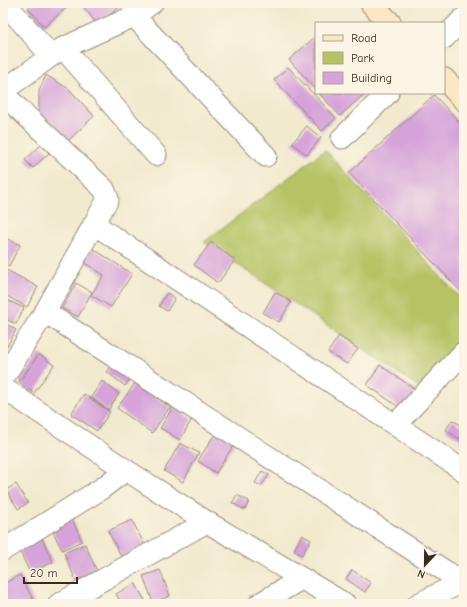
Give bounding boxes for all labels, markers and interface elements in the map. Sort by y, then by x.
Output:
legend [315,22,445,94]
text: Road [351,31,377,45]
text: Park [351,51,374,65]
text: Building [351,71,392,85]
north arrow [405,545,445,585]
scale bar [24,559,77,585]
text: 20 m [30,566,58,580]
text: N [416,566,427,581]

